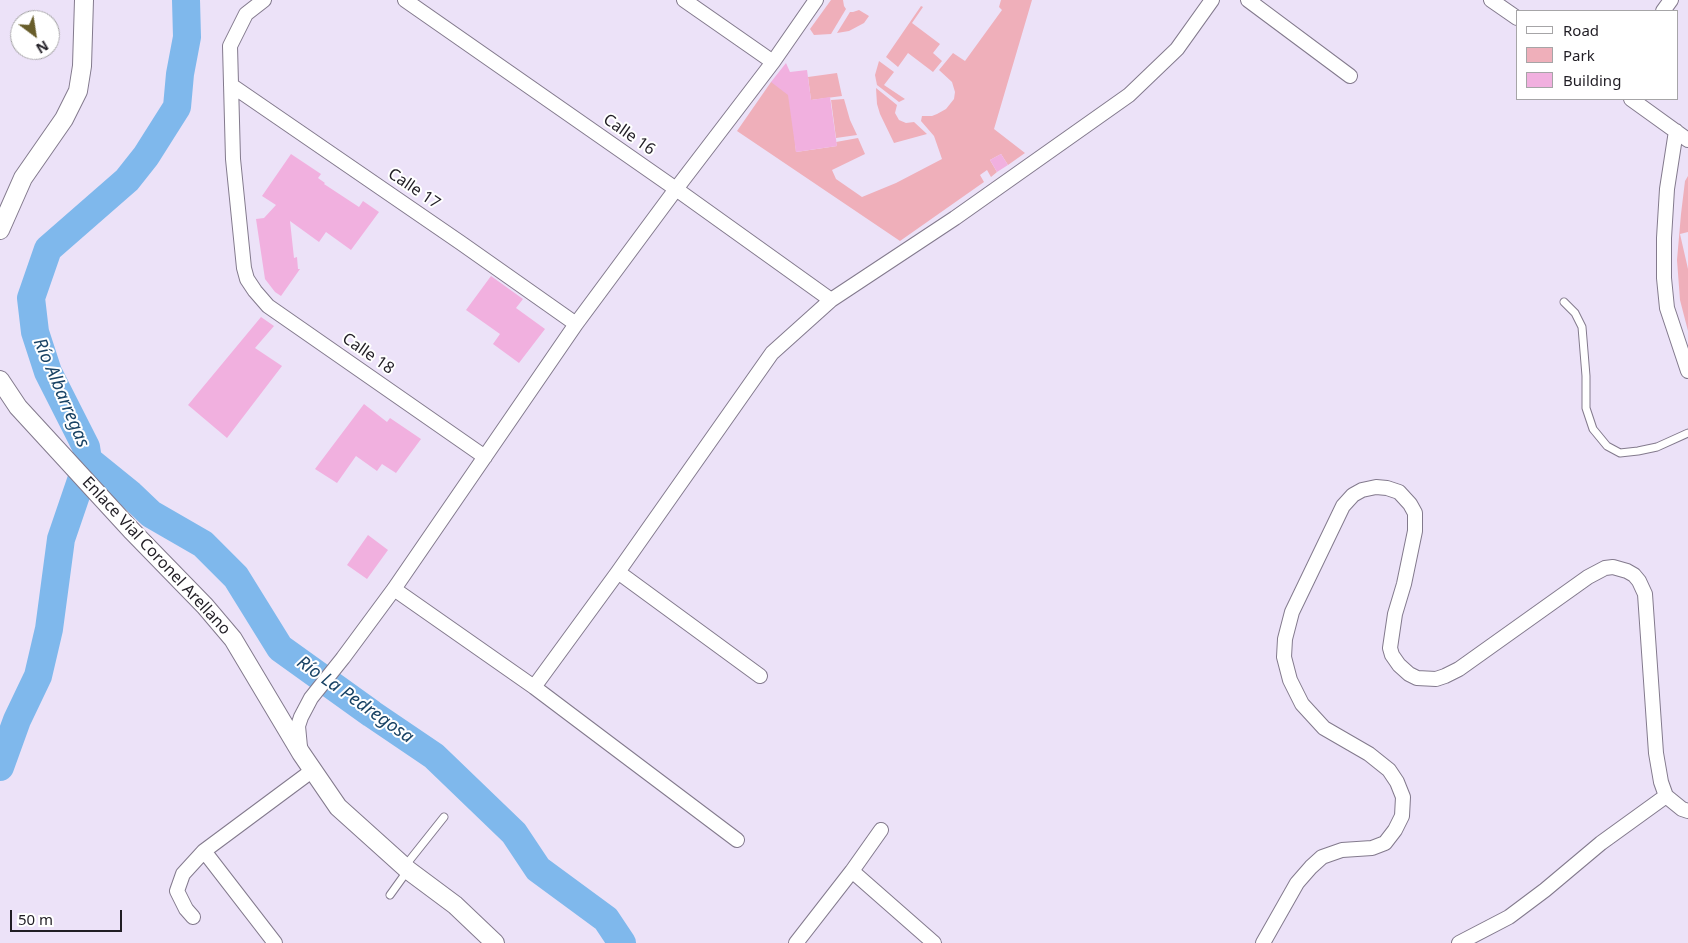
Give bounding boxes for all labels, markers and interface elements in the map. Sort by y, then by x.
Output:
north arrow [10,10,60,60]
legend [1516,10,1678,100]
text: Road [1563,20,1599,40]
text: N [33,36,52,59]
text: Park [1563,45,1595,65]
text: Building [1563,70,1621,90]
street label: Calle 16 [599,110,659,160]
street label: Calle 17 [384,165,444,213]
street label: Calle 18 [338,329,398,379]
water label: Río Albarregas [28,335,94,451]
street label: Enlace Vial Coronel Arellano [78,473,234,639]
water label: Río La Pedregosa [293,652,417,748]
scale bar [12,900,125,932]
text: 50 m [18,909,53,929]

